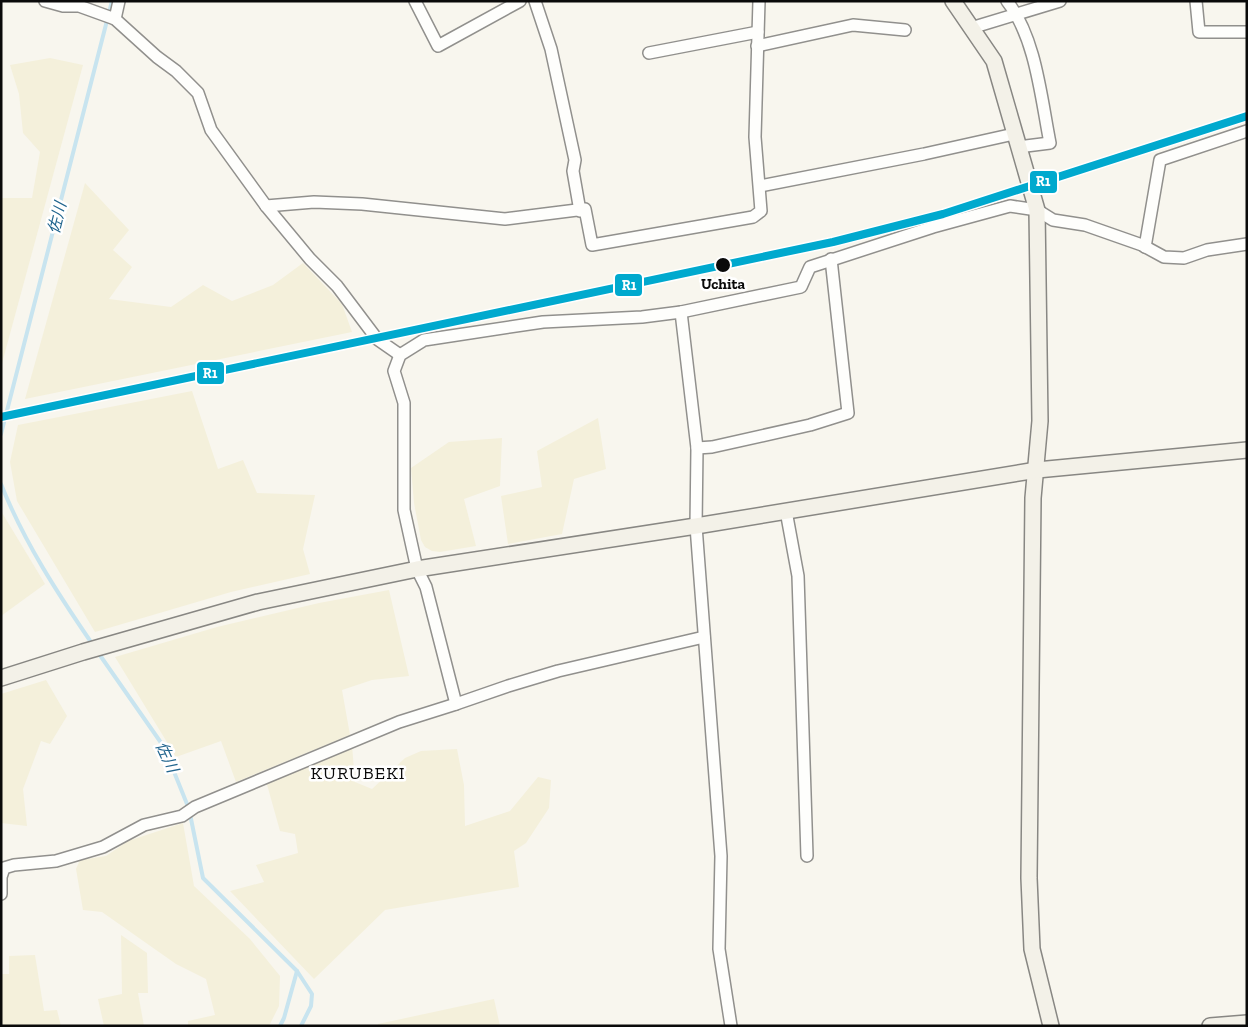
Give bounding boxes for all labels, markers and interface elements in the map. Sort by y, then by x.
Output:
line badge: R1 [1029,170,1058,194]
text: R1 [1036,173,1051,190]
water label: 佐川 [44,198,71,236]
marker: Uchita [714,256,732,274]
line badge: R1 [614,273,643,297]
place label: Uchita [701,275,745,293]
text: R1 [622,277,637,294]
line badge: R1 [196,361,225,385]
text: R1 [203,365,218,382]
water label: 佐川 [152,738,183,777]
district label: KURUBEKI [310,762,406,784]

